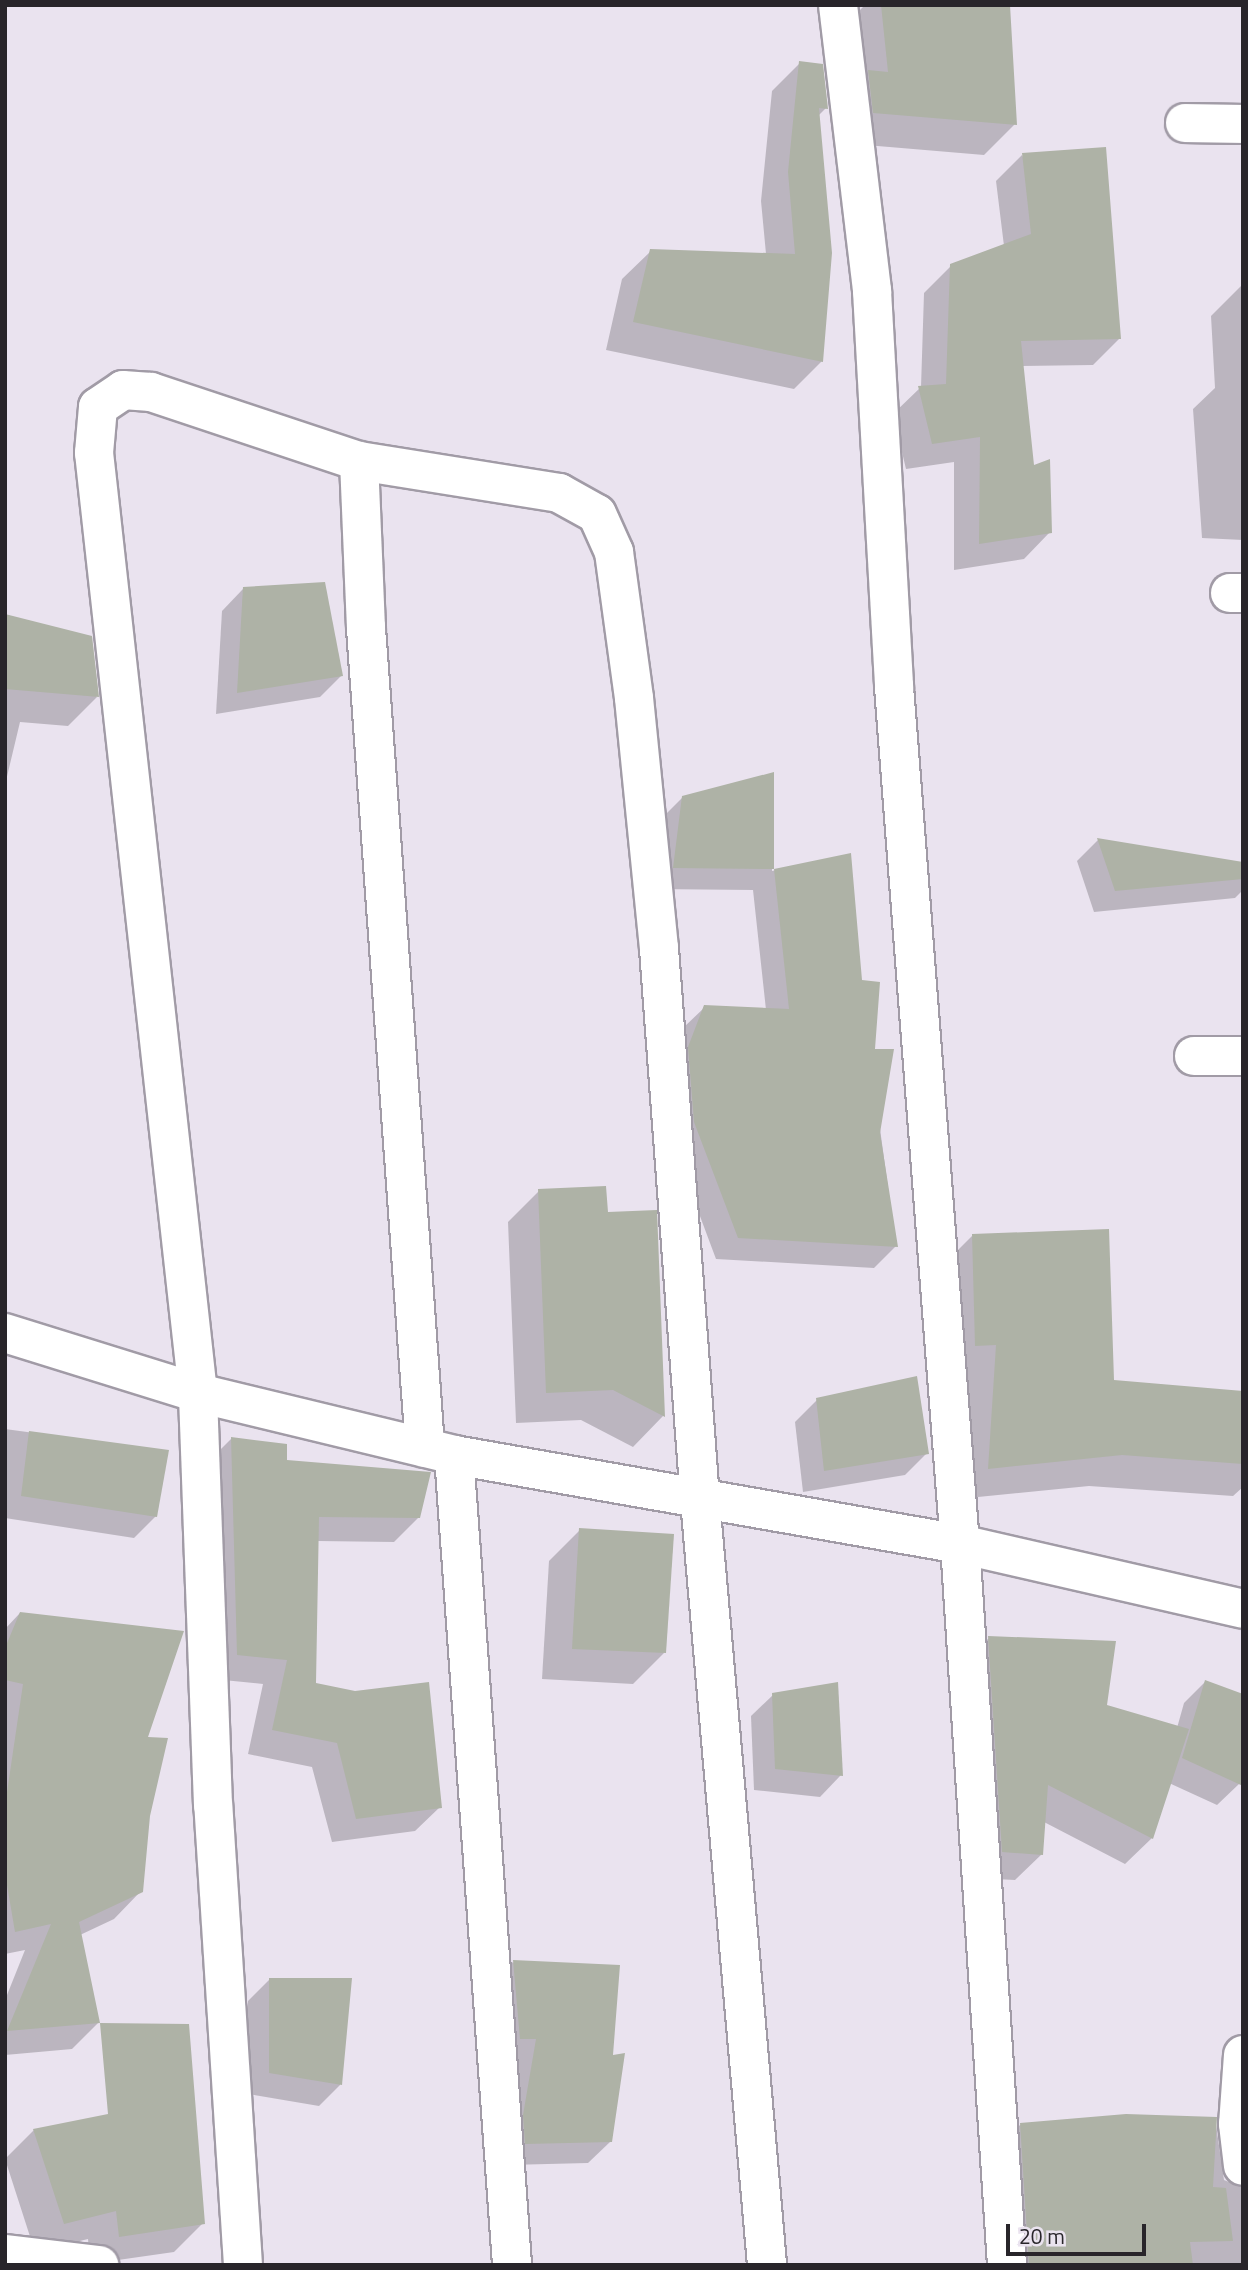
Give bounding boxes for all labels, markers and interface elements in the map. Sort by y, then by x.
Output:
scale bar [1010,2210,1150,2254]
text: 20 m [1019,2220,1065,2252]

